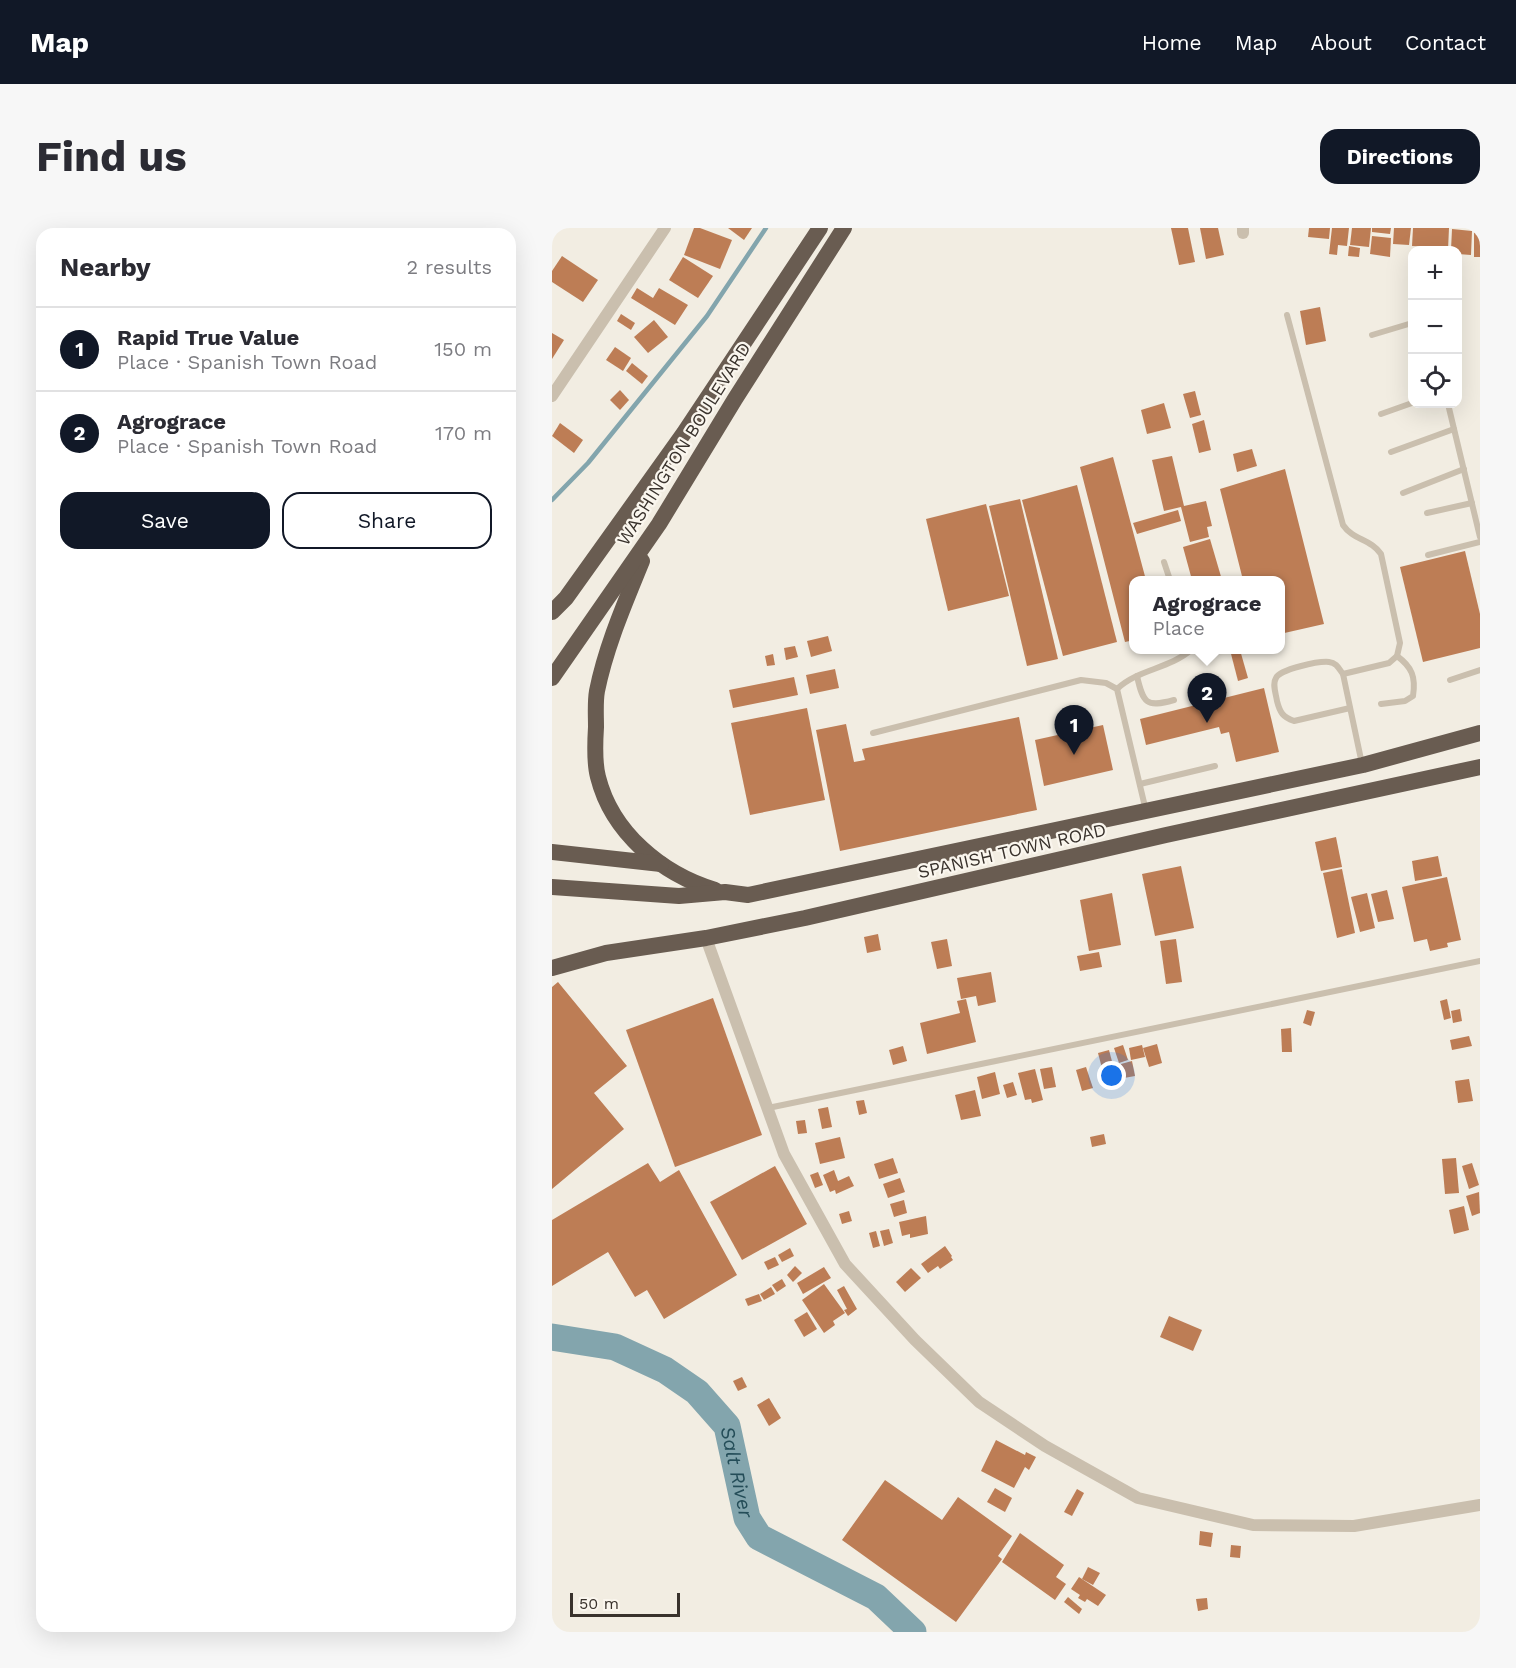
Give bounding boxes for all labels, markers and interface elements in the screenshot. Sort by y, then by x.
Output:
text: Map [30,26,89,59]
text: Home [1142,30,1202,55]
text: Map [1235,30,1278,55]
text: About [1311,30,1372,55]
text: Contact [1405,30,1486,55]
button: Directions [1320,129,1480,184]
text: Find us [36,132,187,181]
map controls [1408,246,1462,408]
button: + [1408,246,1462,300]
text: Nearby [60,252,151,282]
text: 2 results [407,255,492,279]
button: − [1408,300,1462,354]
text: Rapid True Value [117,325,299,350]
text: 1 [75,337,84,361]
text: 150 m [434,337,492,361]
street label: WASHINGTON BOULEVARD [612,338,755,549]
text: Place · Spanish Town Road [117,350,377,374]
button: locate [1408,354,1462,408]
text: Agrograce [117,409,226,434]
text: 2 [74,421,85,445]
text: 170 m [435,421,492,445]
text: Place · Spanish Town Road [117,434,377,458]
button: Save [60,492,270,549]
button: Share [282,492,492,549]
popup [1129,576,1285,654]
text: Agrograce [1152,591,1262,616]
text: Place [1152,616,1205,640]
pin: 2 [1188,674,1226,723]
pin: 1 [1054,706,1094,755]
street label: SPANISH TOWN ROAD [916,819,1108,882]
your location [1097,1061,1126,1090]
water label: Salt River [715,1424,759,1521]
scale bar [570,1590,680,1618]
text: 50 m [579,1594,619,1613]

